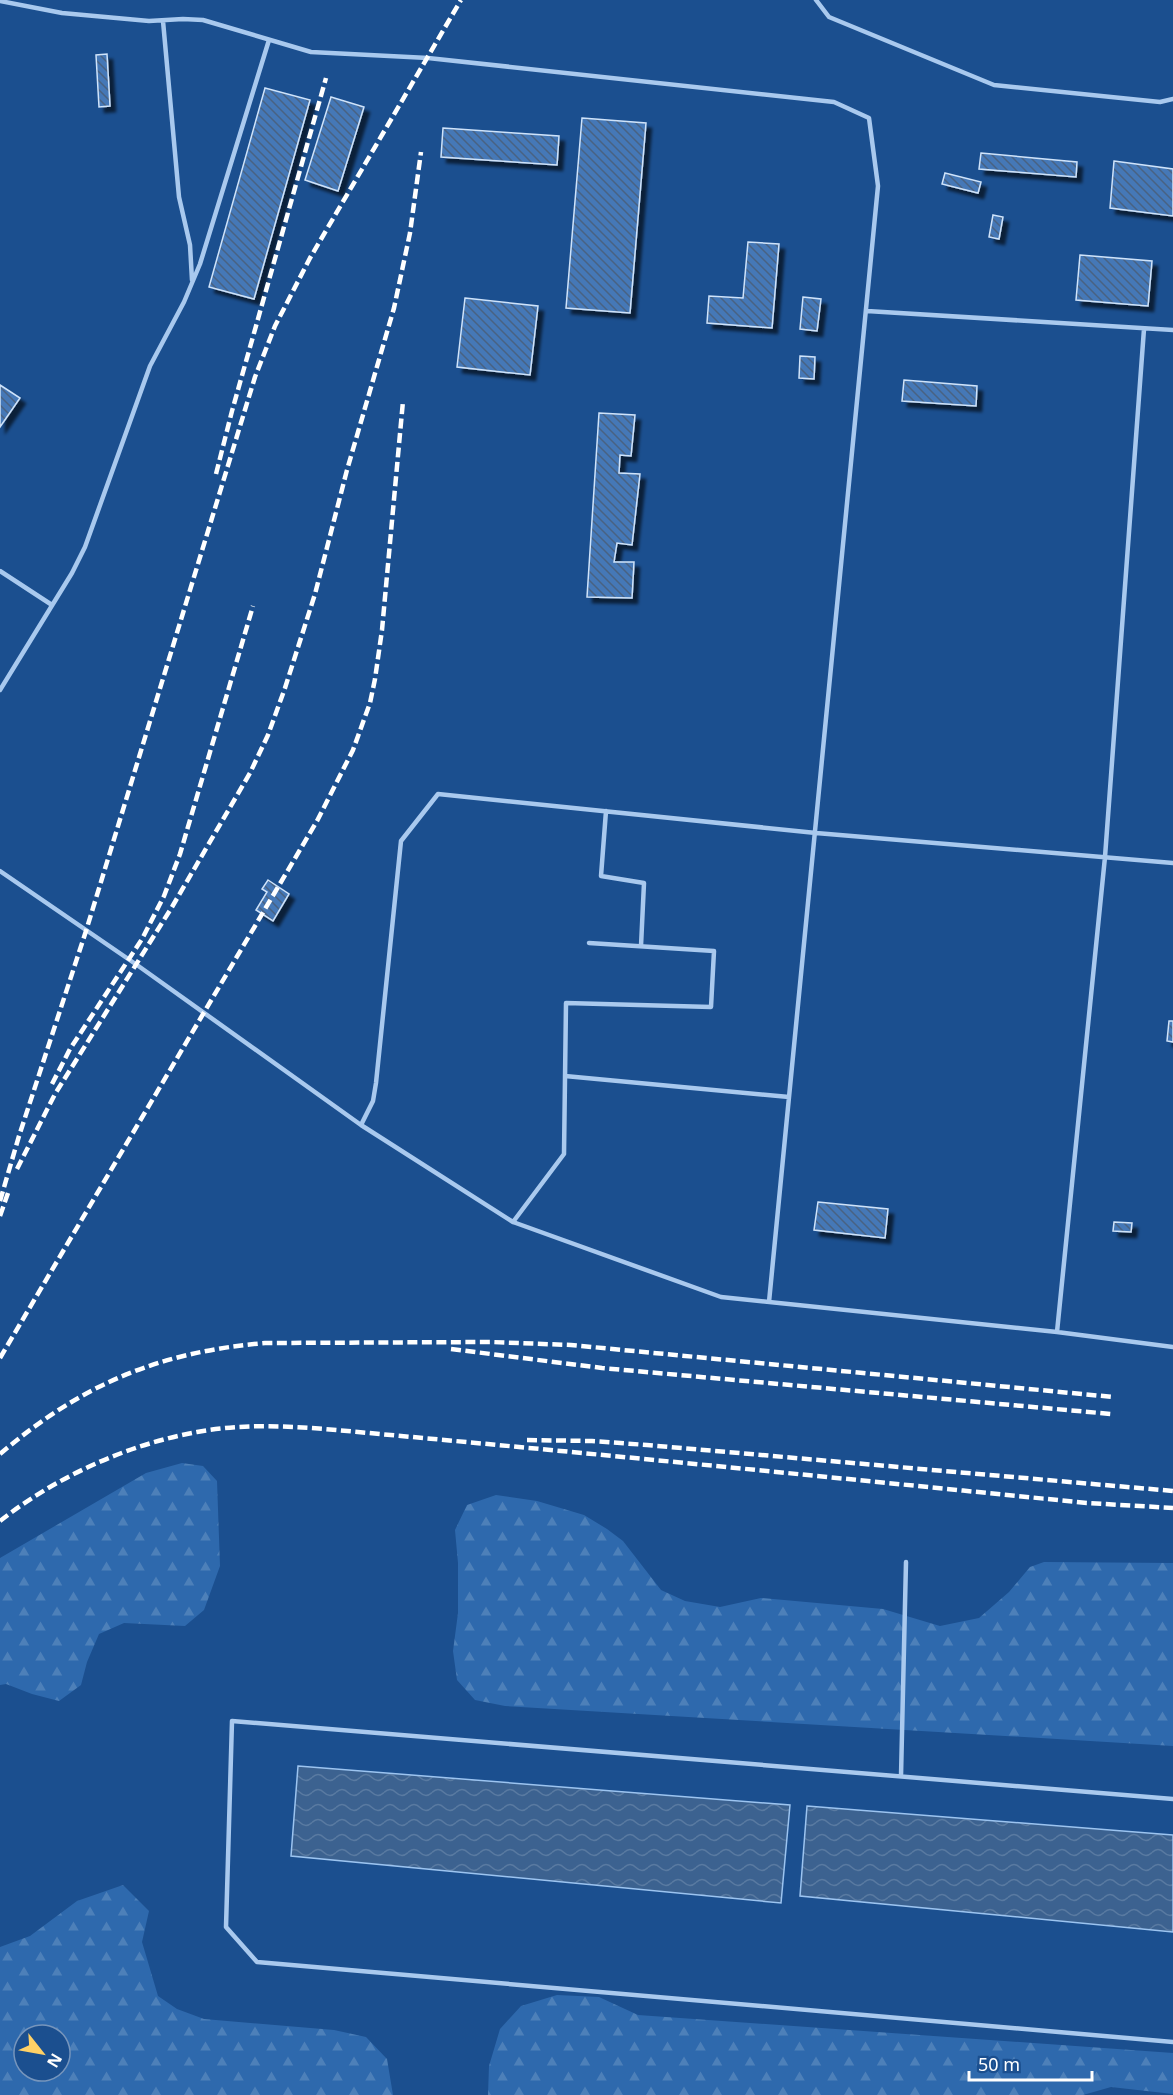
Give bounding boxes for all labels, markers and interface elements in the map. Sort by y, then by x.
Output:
north arrow [12,2023,72,2083]
scale bar [969,2044,1092,2082]
text: N [42,2049,68,2072]
text: 50 m [978,2052,1020,2076]

